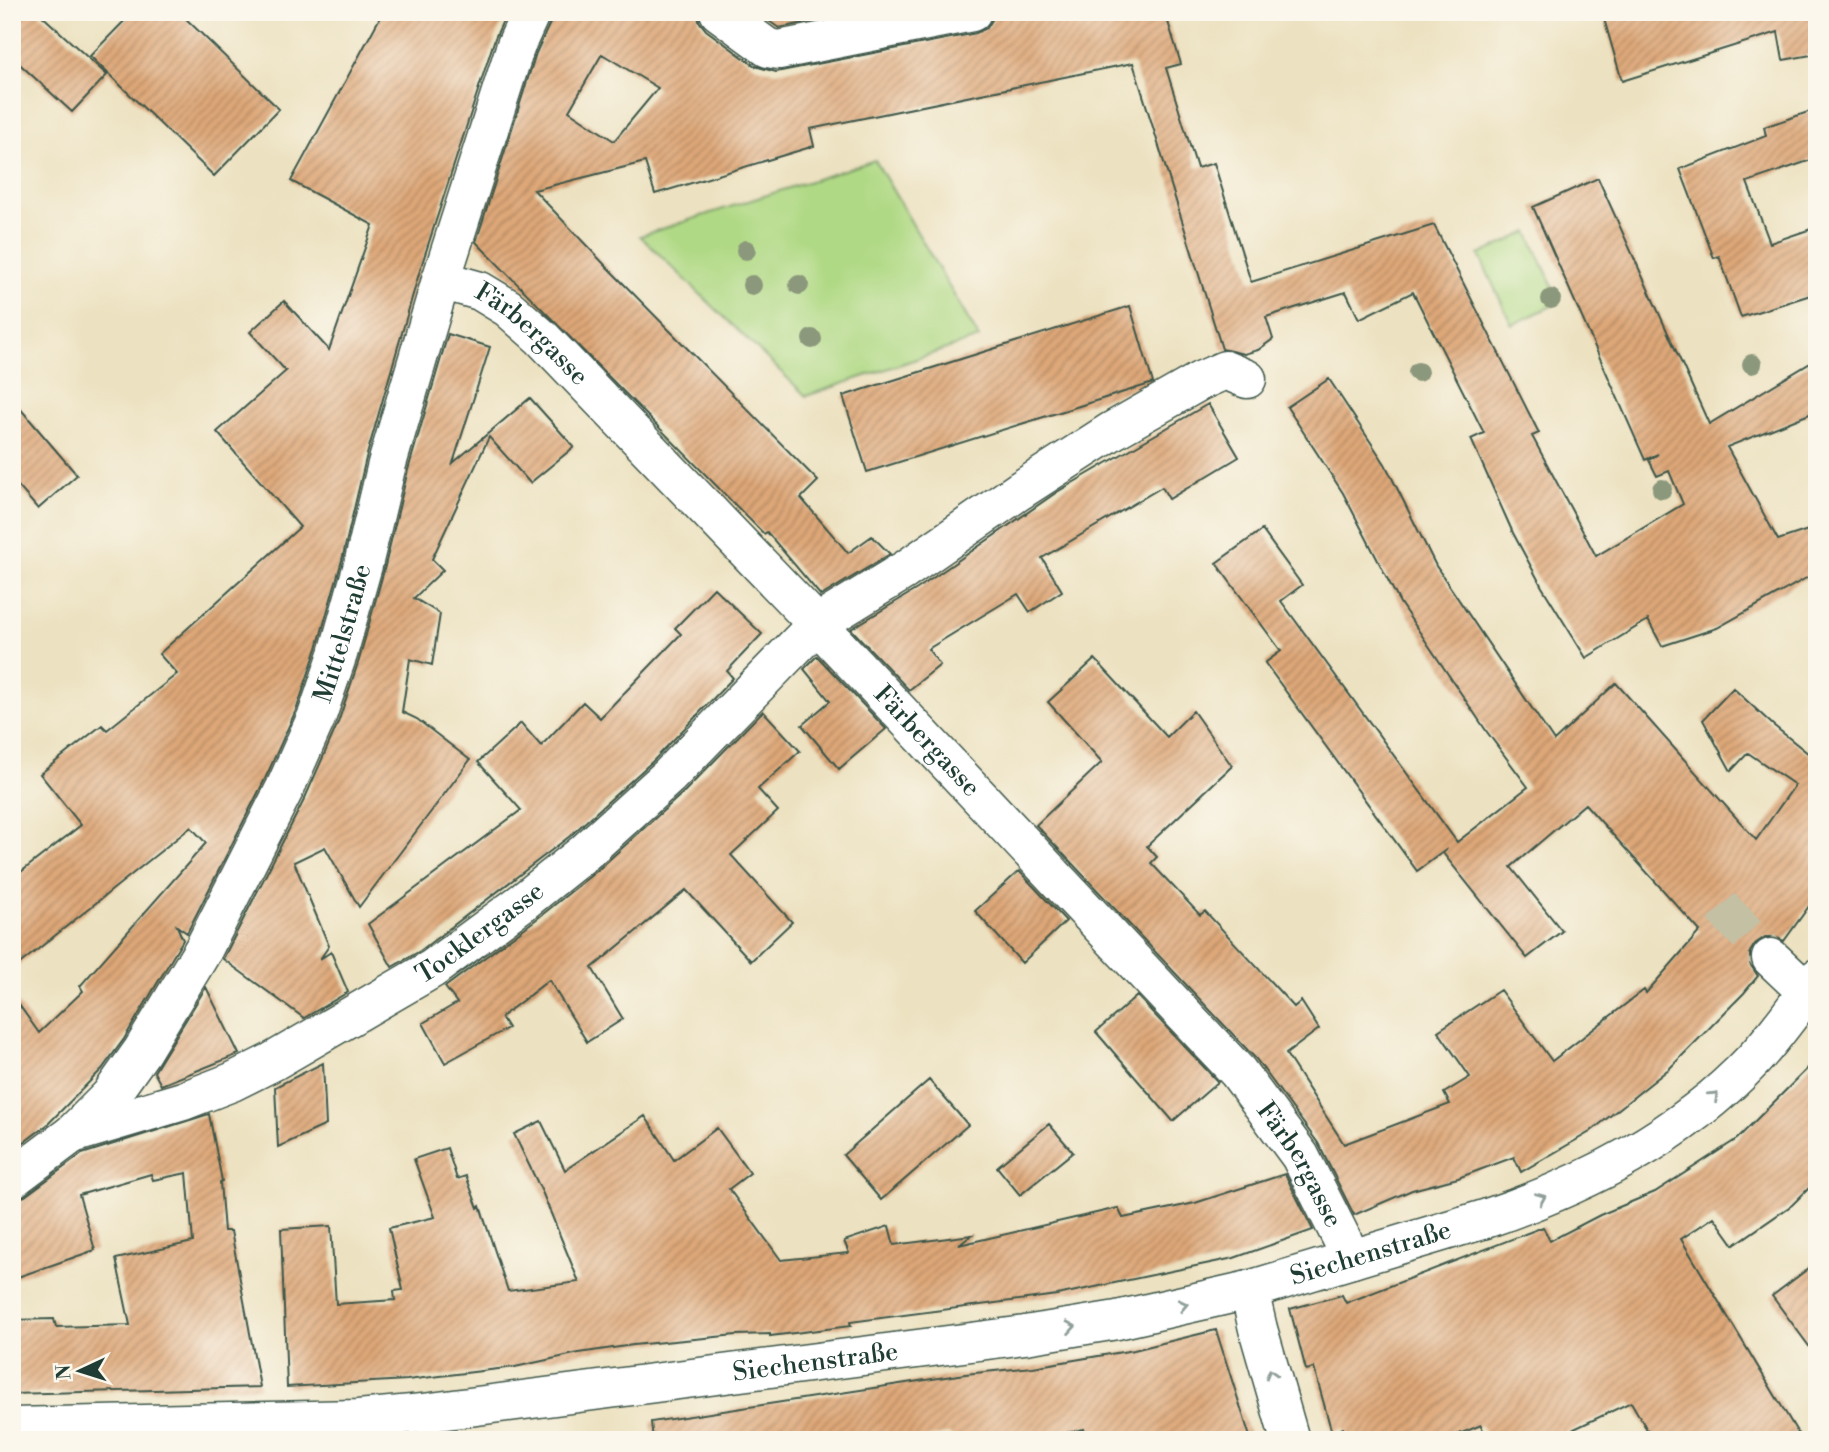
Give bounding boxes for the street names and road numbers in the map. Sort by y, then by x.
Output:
street label: Färbergasse [469,276,595,392]
street label: Mittelstraße [307,560,379,707]
street label: Färbergasse [867,679,987,803]
street label: Tocklergasse [410,875,551,991]
street label: Färbergasse [1250,1096,1349,1233]
street label: Siechenstraße [1286,1214,1455,1293]
street label: Siechenstraße [731,1336,900,1389]

